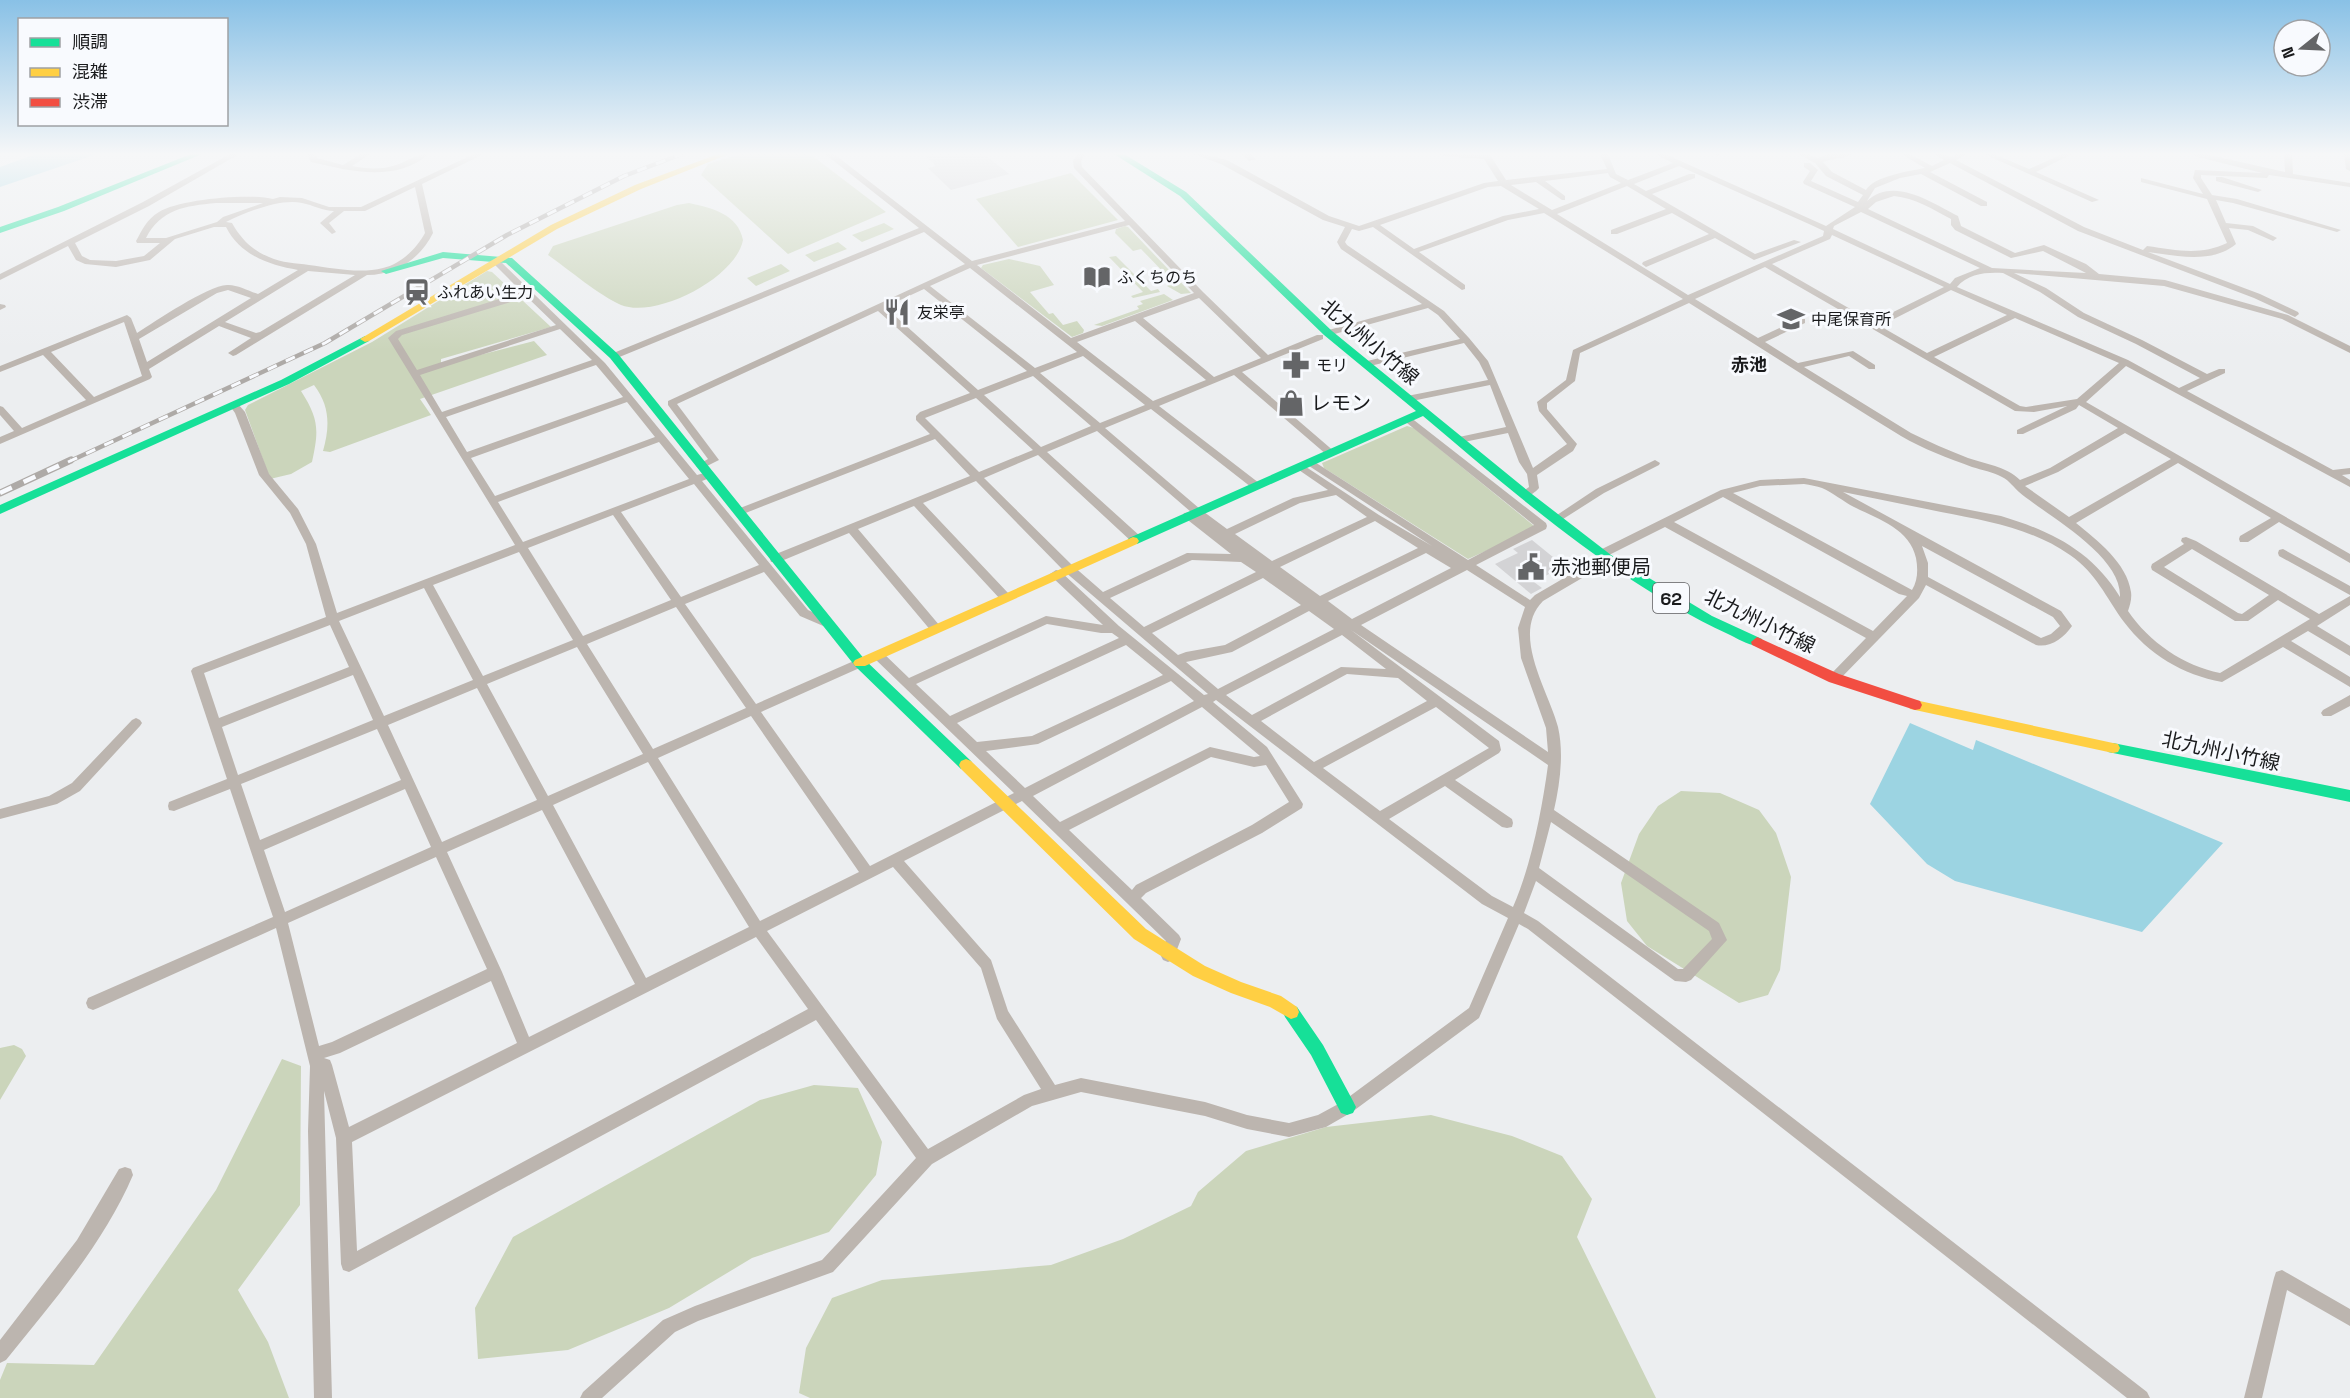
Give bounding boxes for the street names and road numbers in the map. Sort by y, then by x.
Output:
street label: 北九州小竹線 [1316,293,1424,391]
road number: 62 [1653,583,1689,613]
street label: 北九州小竹線 [1700,583,1820,659]
street label: 北九州小竹線 [2160,726,2282,776]

